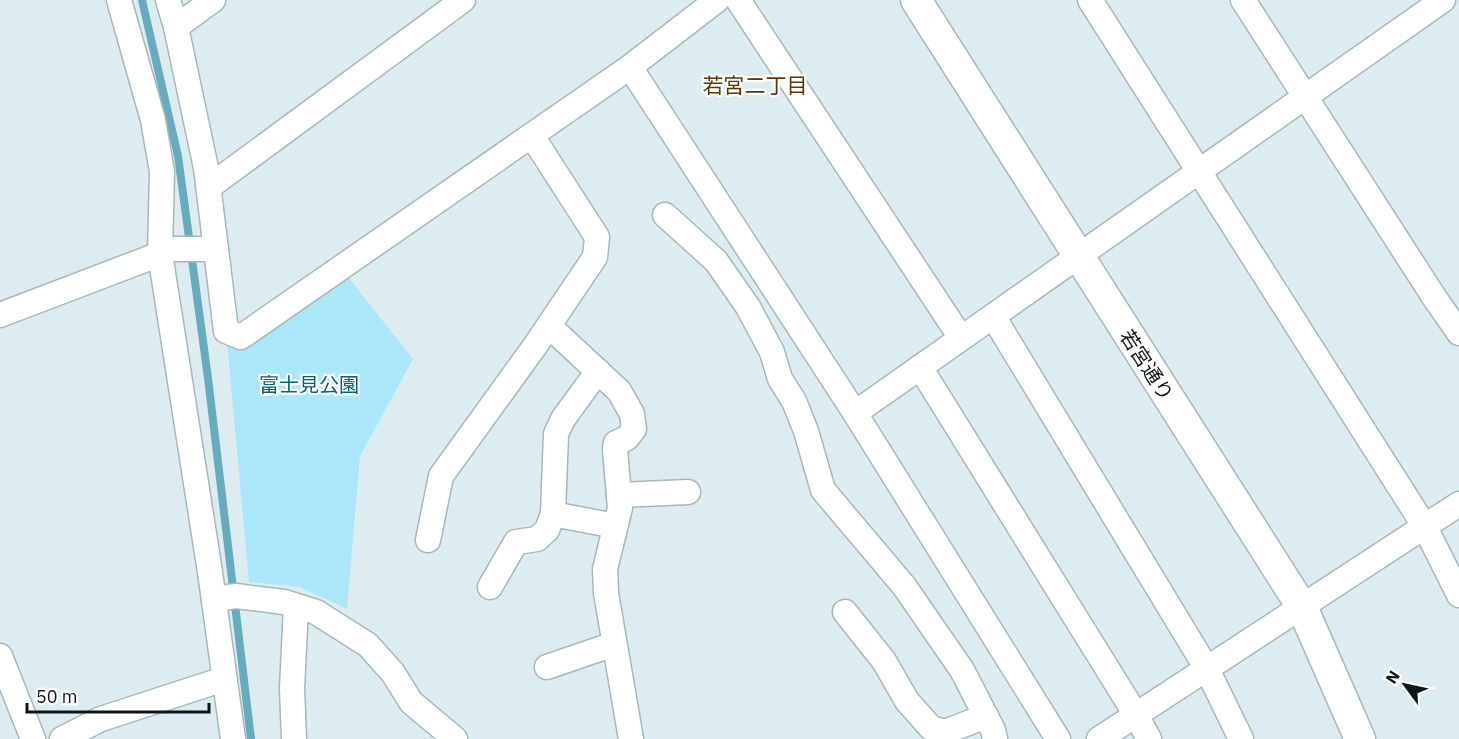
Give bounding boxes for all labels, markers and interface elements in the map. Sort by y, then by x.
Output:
district label: 若宮二丁目 [703,71,808,99]
street label: 若宮通り [1114,324,1180,406]
park label: 富士見公園 [259,371,359,398]
north arrow [1375,655,1435,715]
text: N [1381,667,1404,687]
scale bar [27,676,208,714]
text: 50 m [36,685,78,708]

